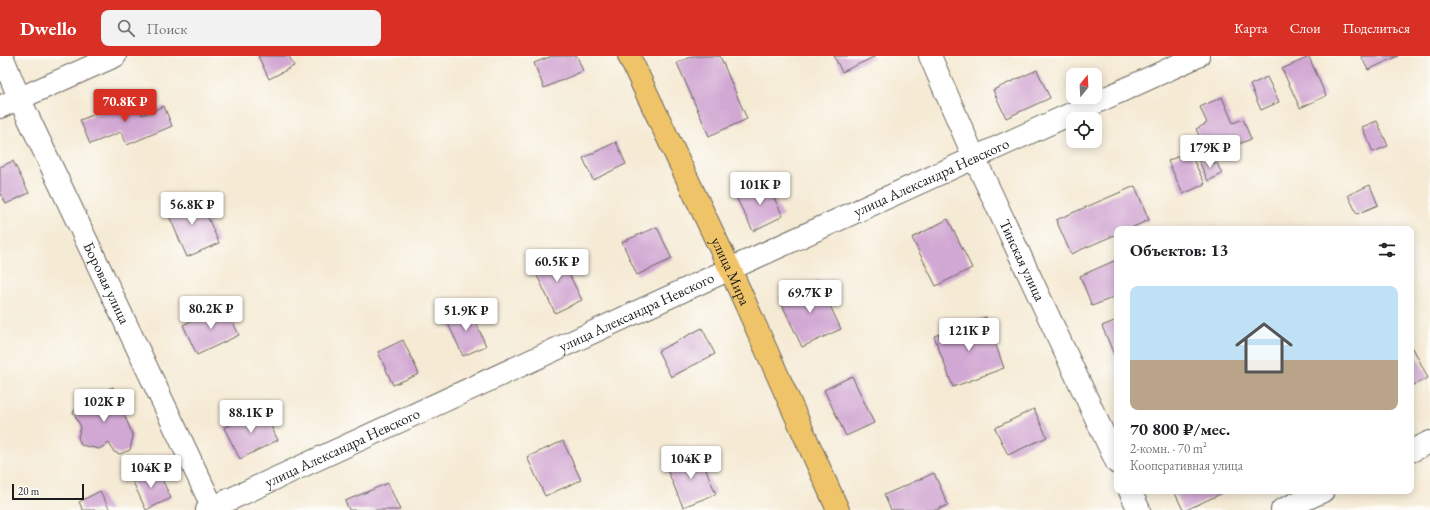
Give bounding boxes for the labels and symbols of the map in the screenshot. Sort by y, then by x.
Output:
north arrow [1066,68,1102,104]
pin: 70.8K ₽ [88,89,162,123]
street label: улица Александра Невского [850,133,1012,221]
pin: 179K ₽ [1177,135,1243,169]
pin: 101K ₽ [727,172,793,206]
pin: 56.8K ₽ [155,192,229,226]
street label: Тинская улица [995,216,1050,304]
street label: улица Мира [707,234,755,308]
street label: Боровая улица [79,239,135,327]
pin: 60.5K ₽ [520,249,594,283]
street label: улица Александра Невского [556,268,717,356]
pin: 69.7K ₽ [773,280,847,314]
pin: 80.2K ₽ [174,296,248,330]
pin: 51.9K ₽ [429,298,503,332]
pin: 121K ₽ [936,318,1002,352]
pin: 102K ₽ [71,389,137,423]
pin: 88.1K ₽ [214,400,288,434]
street label: улица Александра Невского [261,403,423,491]
pin: 104K ₽ [658,446,724,480]
pin: 104K ₽ [118,455,184,489]
scale bar [12,482,84,501]

